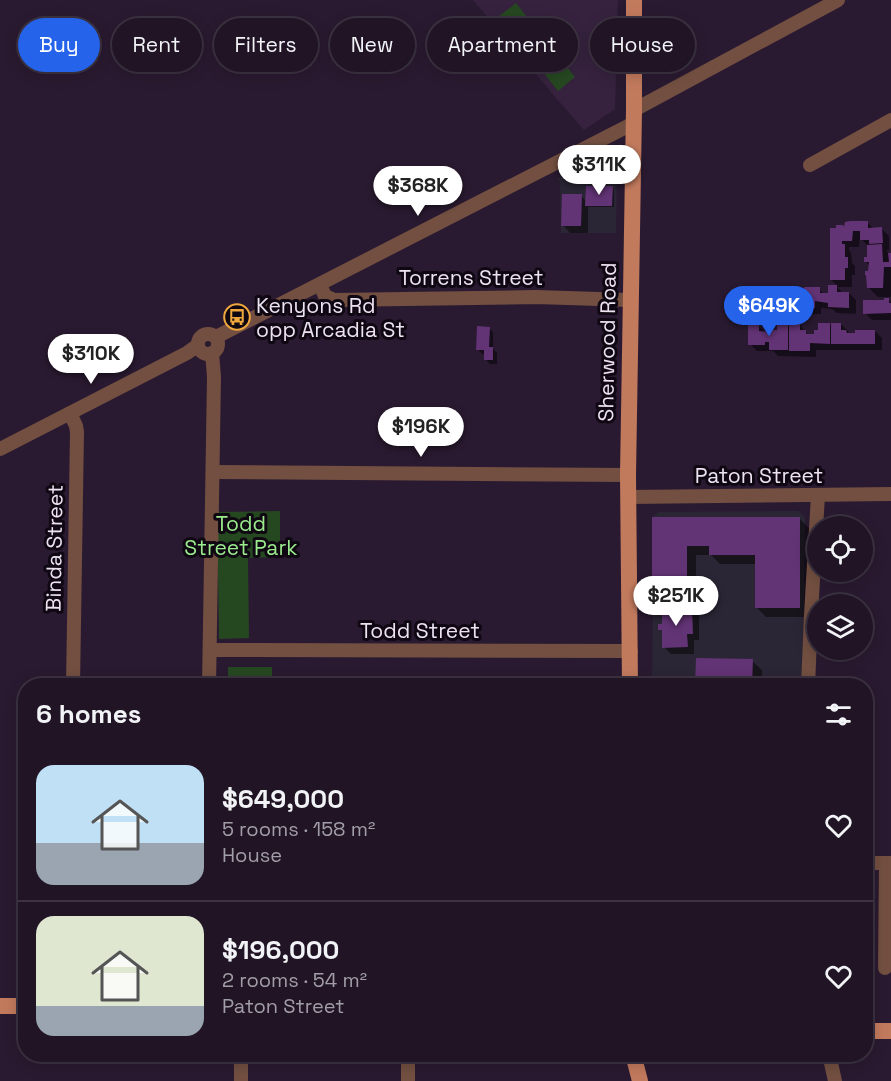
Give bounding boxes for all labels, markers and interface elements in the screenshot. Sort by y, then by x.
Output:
chip: Buy [18,18,100,72]
chip: Rent [112,18,202,72]
chip: Filters [214,18,318,72]
chip: New [330,18,415,72]
chip: Apartment [427,18,578,72]
chip: House [590,18,695,72]
pin: $311K [557,145,641,196]
text: $311K [572,151,626,177]
pin: $368K [376,166,460,217]
text: $368K [387,172,449,198]
street label: Sherwood Road [592,262,622,422]
street label: Torrens Street [399,264,543,291]
pin: $649K [727,286,811,337]
place label: Kenyons Rd opp Arcadia St [256,292,405,343]
text: $649K [738,292,800,318]
bus stop icon: Kenyons Rd opp Arcadia St [222,302,252,332]
pin: $310K [49,334,133,385]
text: $310K [62,340,120,366]
pin: $196K [379,407,463,458]
text: $196K [392,413,450,439]
street label: Paton Street [695,462,823,489]
street label: Binda Street [39,484,69,612]
park label: Todd Street Park [184,510,298,561]
map controls [807,516,873,660]
button: locate [807,516,873,582]
pin: $251K [634,576,718,627]
text: $251K [647,582,705,608]
button: layers [807,594,873,660]
street label: Todd Street [360,617,480,644]
text: 6 homes [36,697,141,731]
icon: filters [822,698,855,731]
text: $649,000 [222,782,344,816]
icon: home [84,789,156,861]
icon: heart [822,809,855,842]
text: 5 rooms · 158 m² [222,816,375,842]
text: House [222,842,282,868]
text: $196,000 [222,933,339,967]
icon: home [84,940,156,1012]
icon: heart [822,960,855,993]
text: 2 rooms · 54 m² [222,967,367,993]
text: Paton Street [222,993,344,1019]

